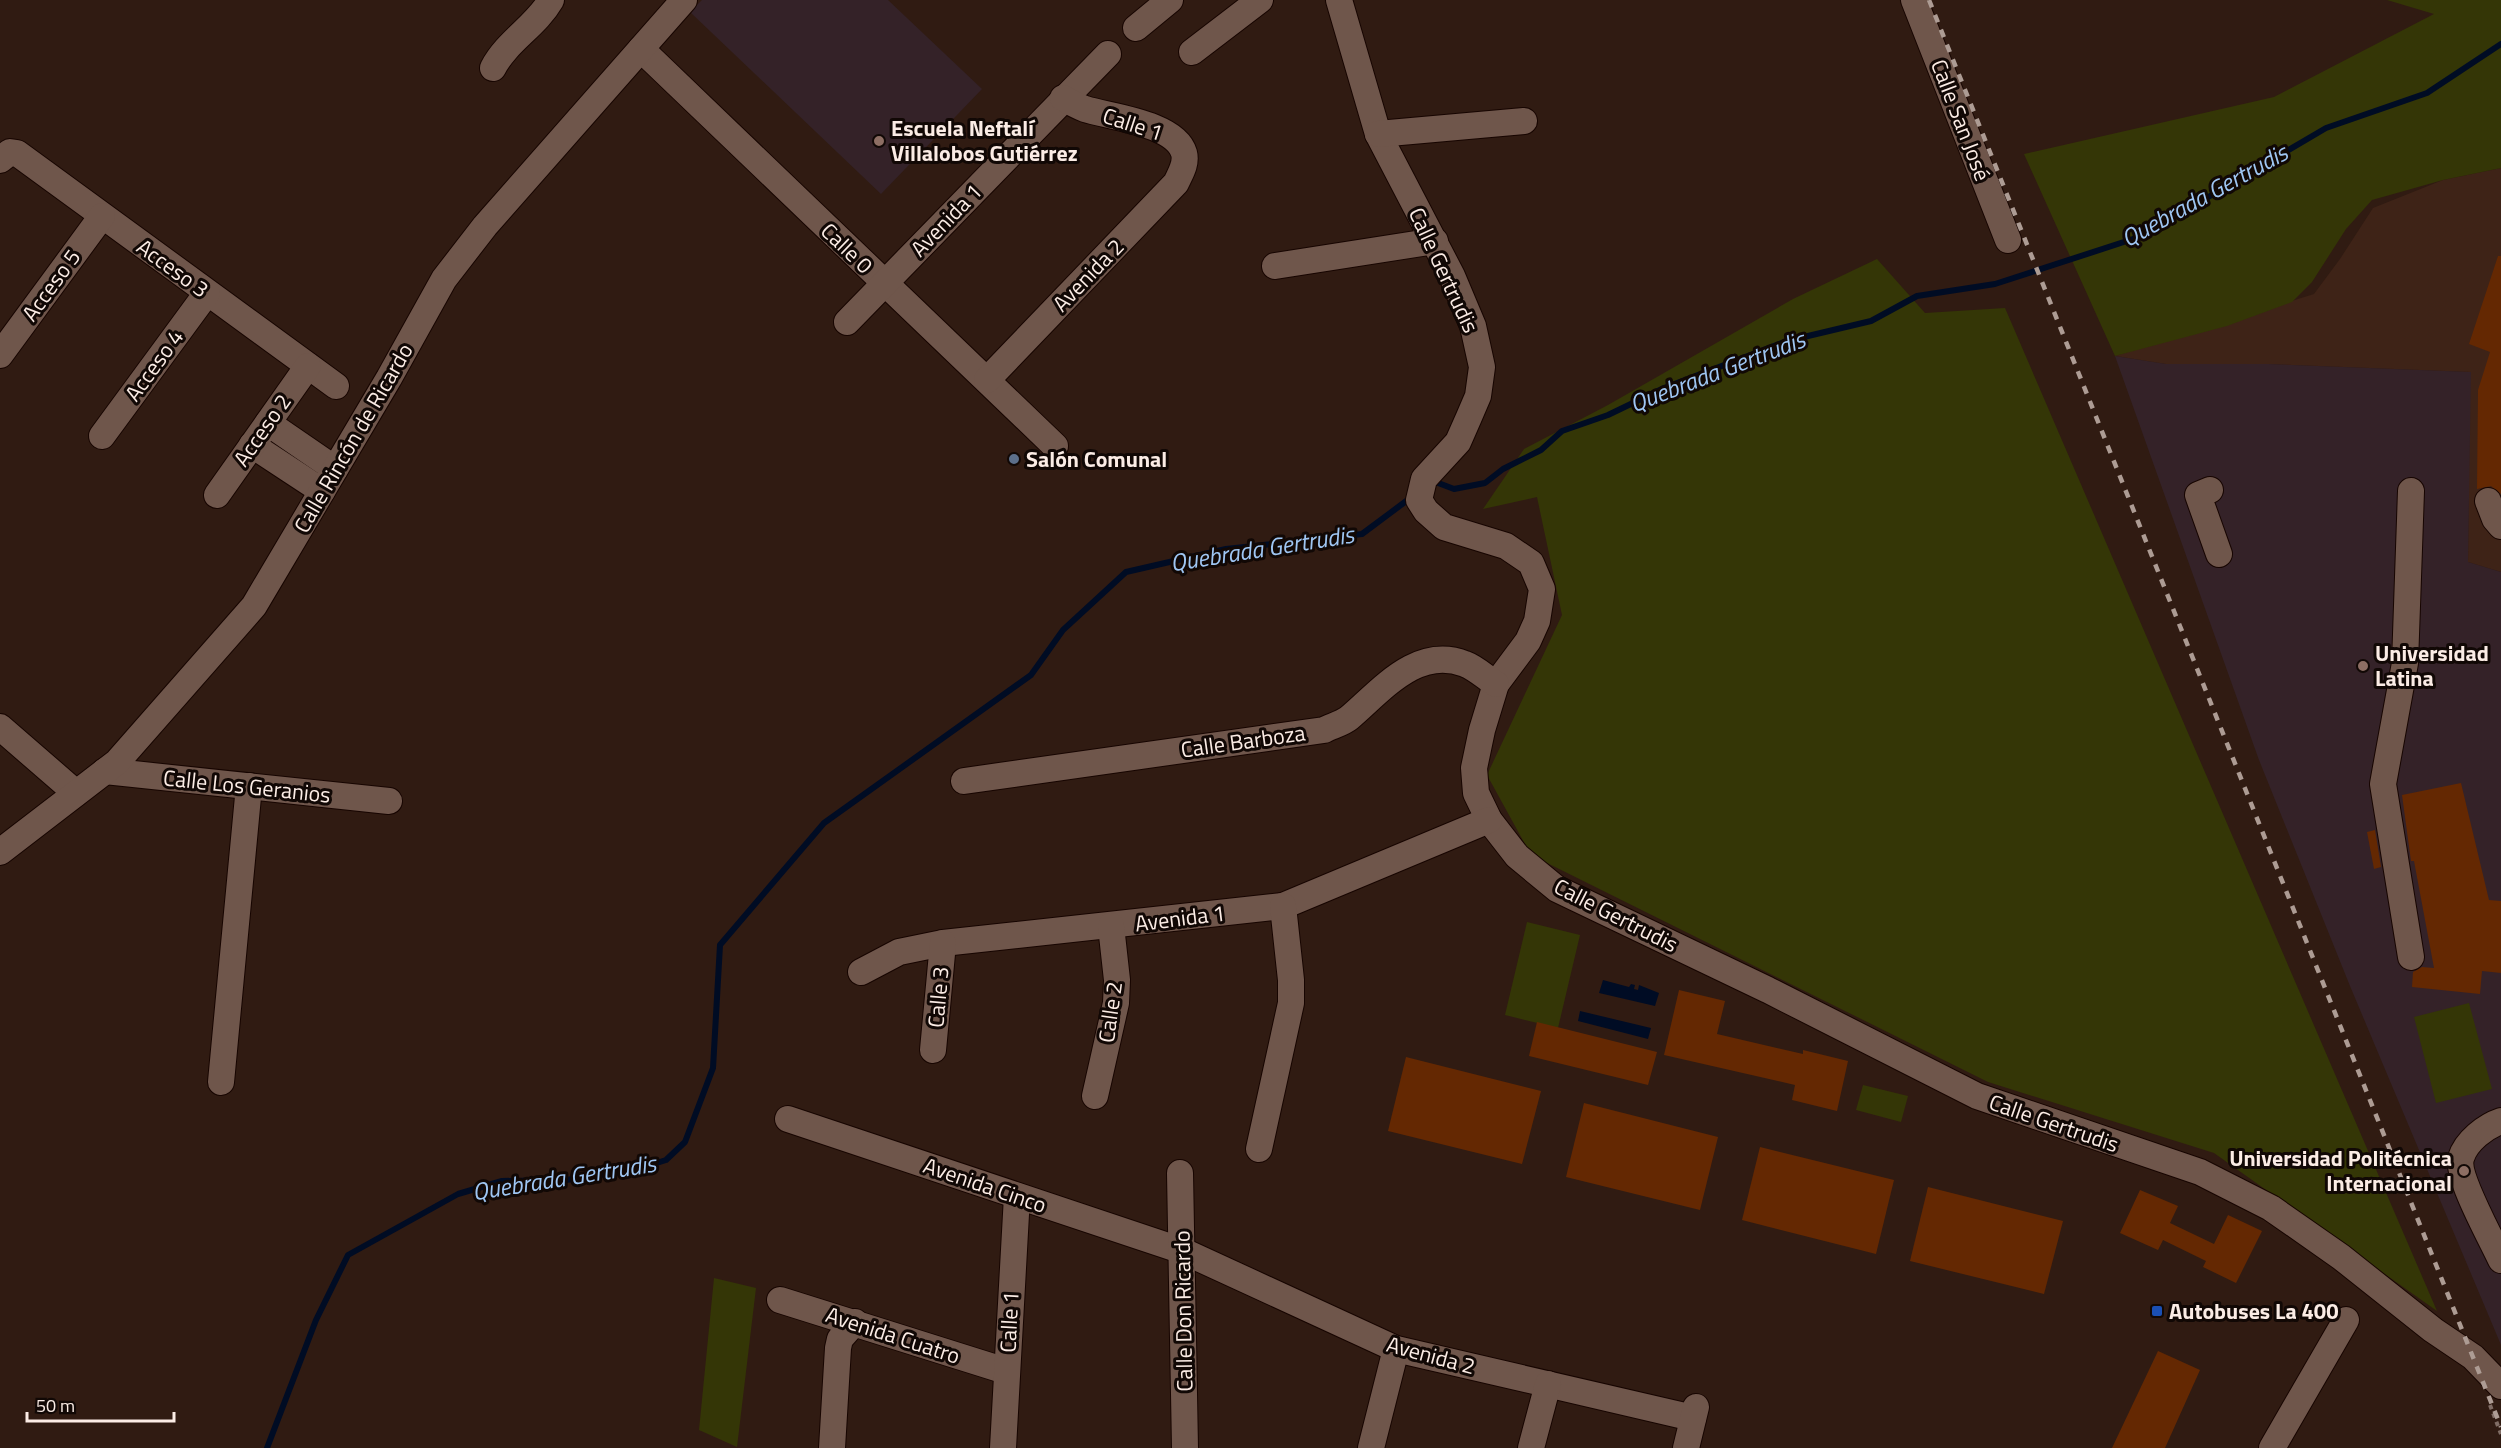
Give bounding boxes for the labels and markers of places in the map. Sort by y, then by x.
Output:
place label: Escuela Neftalí Villalobos Gutiérrez [891,111,1078,170]
marker: Escuela Neftalí Villalobos Gutiérrez [872,134,886,148]
place label: Salón Comunal [1026,442,1167,476]
marker: Salón Comunal [1007,452,1021,466]
place label: Universidad Latina [2375,636,2489,695]
marker: Universidad Latina [2356,659,2370,673]
place label: Universidad Politécnica Internacional [2229,1141,2452,1200]
marker: Universidad Politécnica Internacional [2457,1164,2471,1178]
place label: Autobuses La 400 [2169,1294,2339,1328]
marker: Autobuses La 400 [2150,1304,2164,1318]

